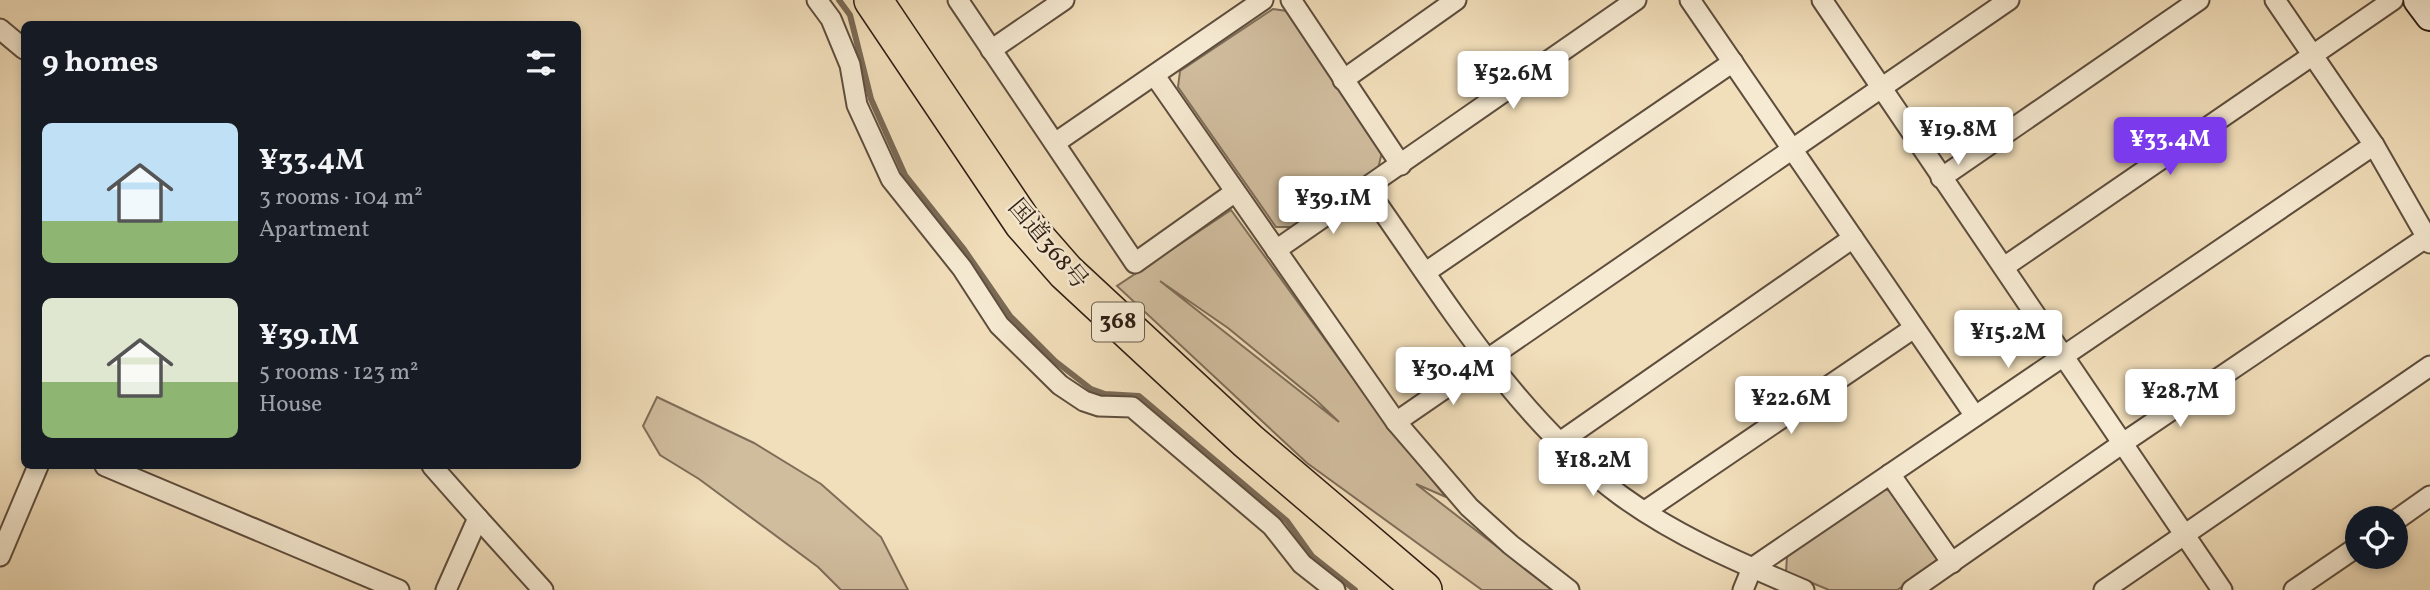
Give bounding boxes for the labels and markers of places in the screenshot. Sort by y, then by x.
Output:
pin: ¥52.6M [1456,52,1570,111]
pin: ¥19.8M [1901,108,2015,167]
pin: ¥33.4M [2113,118,2227,177]
pin: ¥39.1M [1276,176,1390,236]
pin: ¥15.2M [1951,310,2065,370]
pin: ¥30.4M [1396,348,1510,407]
pin: ¥28.7M [2123,370,2237,429]
pin: ¥22.6M [1734,376,1848,436]
pin: ¥18.2M [1536,438,1650,498]

